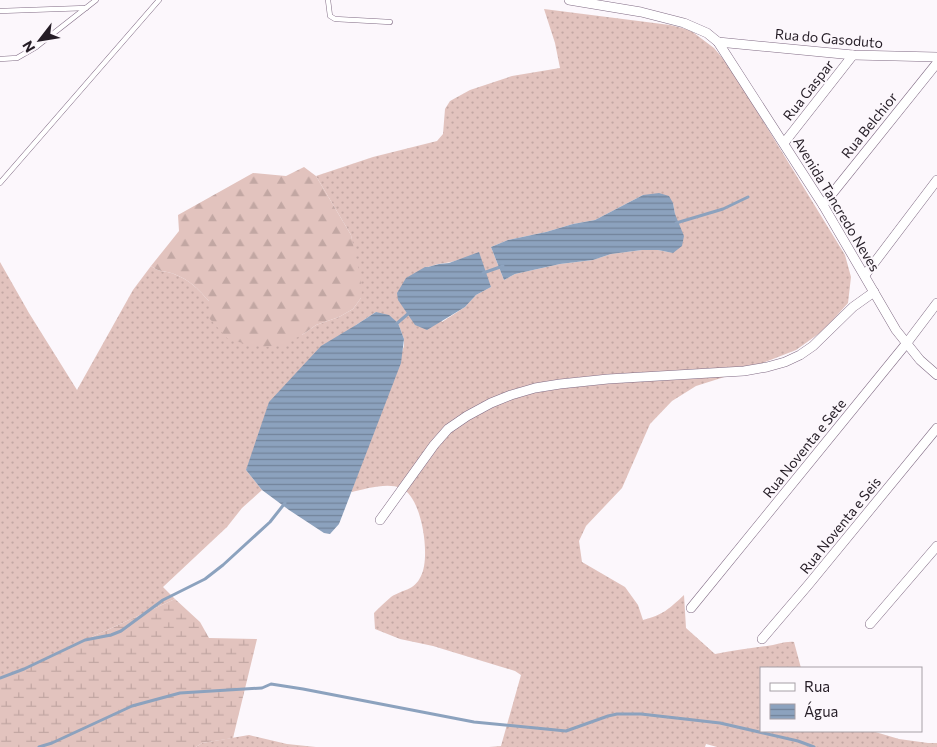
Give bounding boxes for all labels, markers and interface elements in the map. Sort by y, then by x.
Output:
north arrow [15,15,65,65]
street label: Rua do Gasoduto [774,25,884,51]
text: N [18,38,38,56]
street label: Rua Gaspar [779,56,837,124]
street label: Rua Belchior [837,88,901,161]
street label: Avenida Tancredo Neves [790,134,884,274]
street label: Rua Noventa e Sete [759,395,849,501]
street label: Rua Noventa e Seis [796,473,884,577]
legend [760,667,922,732]
text: Rua [804,677,830,695]
text: Água [804,701,838,720]

